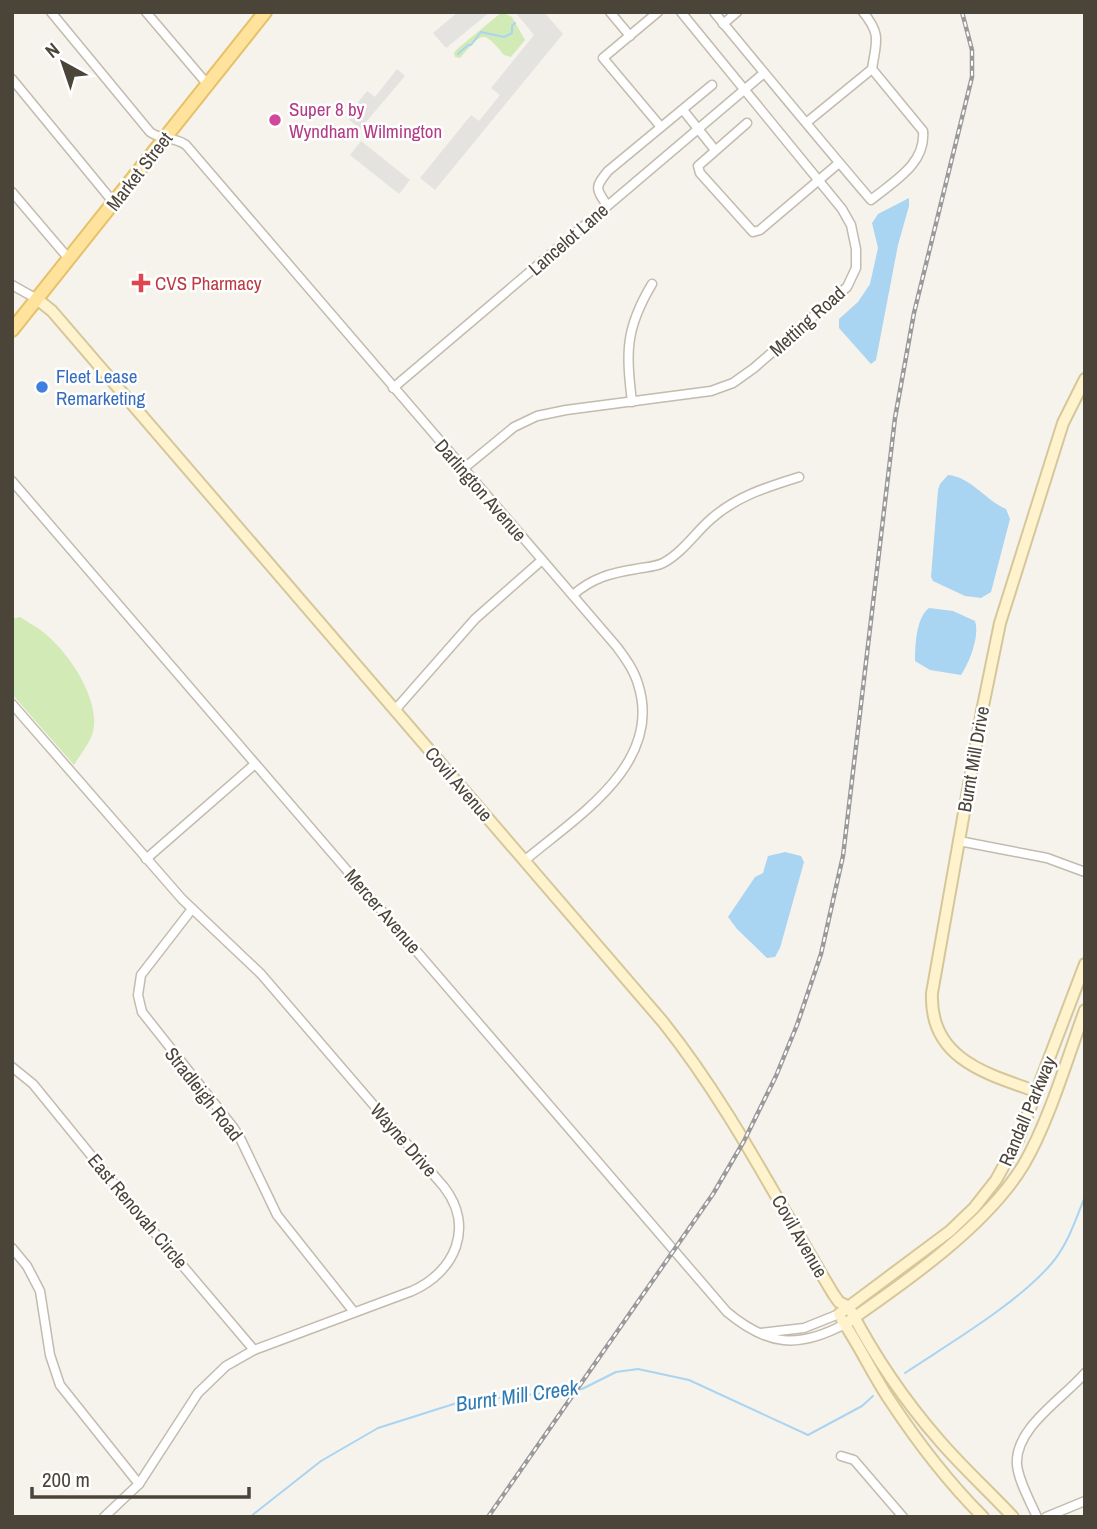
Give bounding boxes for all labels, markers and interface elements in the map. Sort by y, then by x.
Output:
north arrow [28,28,98,98]
text: N [39,36,65,64]
place label: Super 8 by Wyndham Wilmington [289,96,442,144]
marker: Super 8 by Wyndham Wilmington [267,112,283,128]
street label: Market Street [100,126,178,216]
street label: Lancelot Lane [523,197,613,281]
place label: CVS Pharmacy [155,270,262,296]
marker: CVS Pharmacy [133,275,149,291]
street label: Metting Road [764,280,850,362]
place label: Fleet Lease Remarketing [56,363,146,411]
marker: Fleet Lease Remarketing [34,379,50,395]
street label: Darlington Avenue [429,433,533,547]
street label: Burnt Mill Drive [951,704,995,814]
street label: Covil Avenue [419,741,499,827]
street label: Mercer Avenue [339,863,427,959]
street label: Stradleigh Road [159,1042,249,1146]
street label: Randall Parkway [992,1052,1062,1170]
street label: Wayne Drive [365,1098,443,1182]
street label: East Renovah Circle [82,1148,194,1274]
street label: Covil Avenue [766,1190,834,1282]
water label: Burnt Mill Creek [454,1372,581,1418]
scale bar [32,1456,248,1500]
text: 200 m [42,1465,90,1494]

